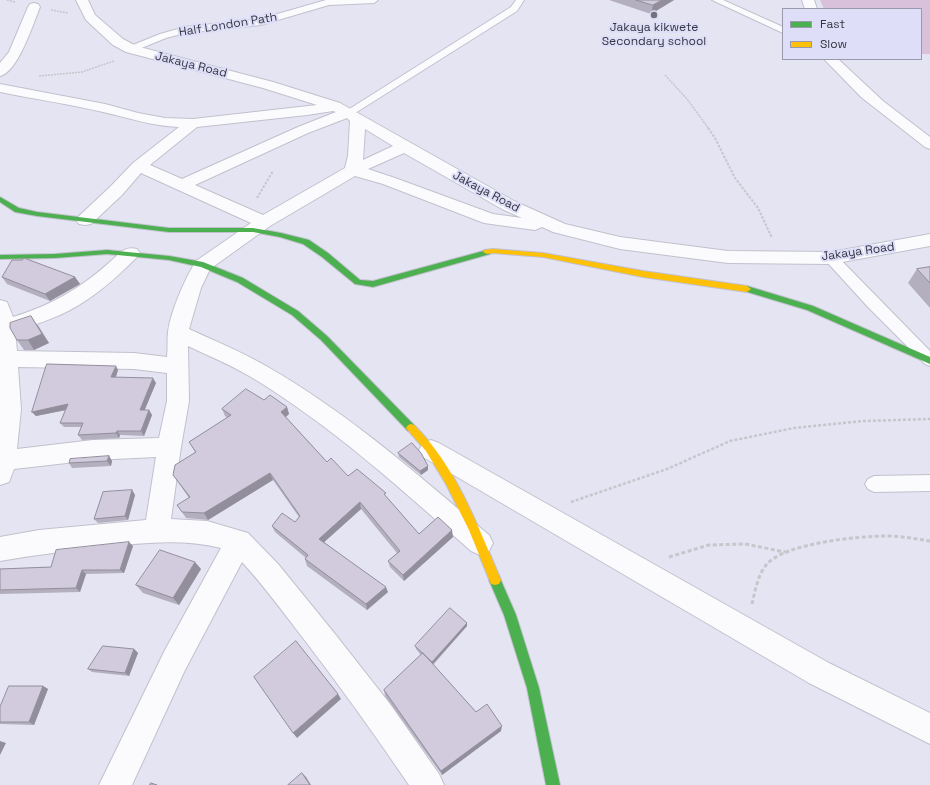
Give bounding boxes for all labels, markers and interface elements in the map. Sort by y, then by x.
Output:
legend [782,8,922,60]
street label: Half London Path [178,10,278,40]
marker: Jakaya kikwete Secondary school [649,10,659,20]
text: Fast [820,16,845,32]
place label: Jakaya kikwete Secondary school [602,21,706,49]
text: Slow [820,36,847,52]
street label: Jakaya Road [154,49,228,81]
street label: Jakaya Road [450,168,522,216]
street label: Jakaya Road [821,240,895,264]

